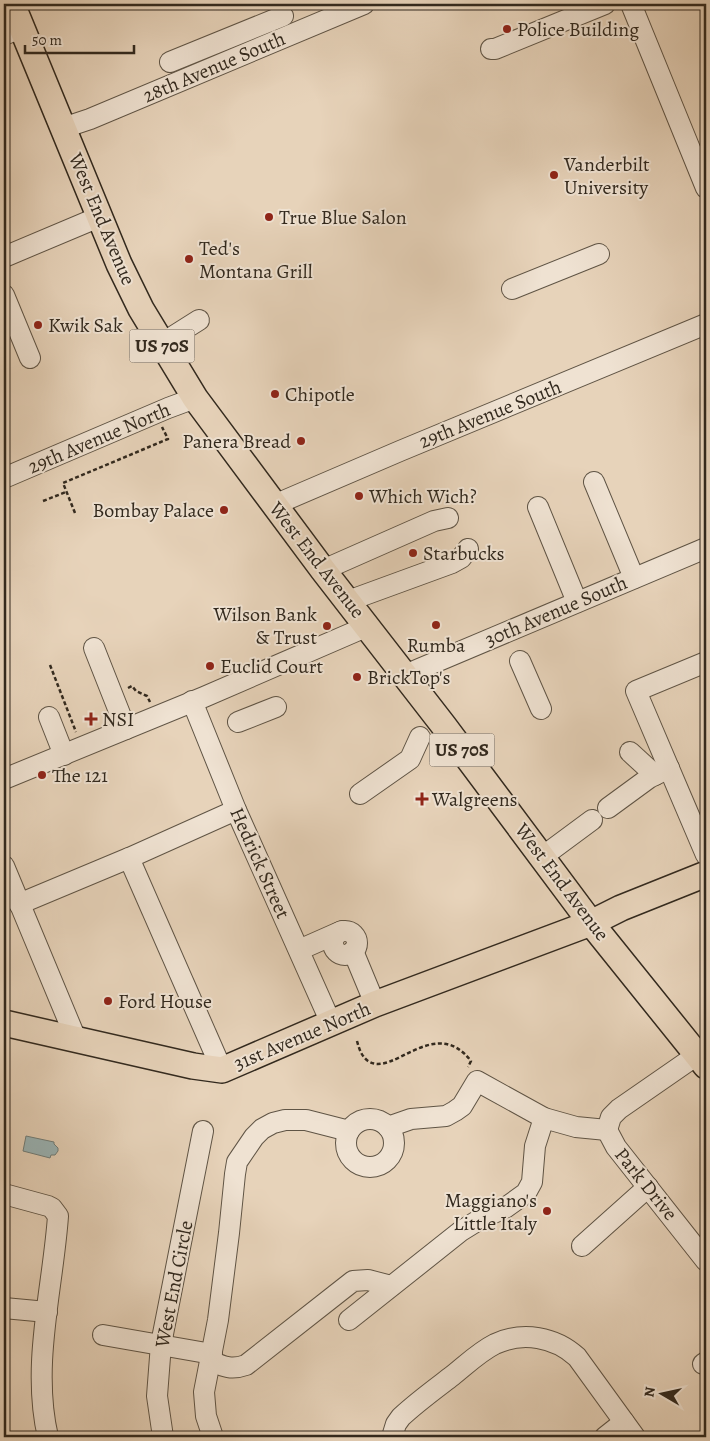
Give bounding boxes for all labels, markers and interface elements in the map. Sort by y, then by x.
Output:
place label: Police Building [517,16,639,43]
scale bar [25,22,134,54]
marker: Police Building [501,23,513,35]
street label: 28th Avenue South [139,25,290,109]
text: 50 m [32,30,62,50]
street label: West End Avenue [62,148,142,289]
place label: Vanderbilt University [563,151,650,201]
marker: Vanderbilt University [548,169,560,181]
place label: True Blue Salon [279,204,407,231]
marker: True Blue Salon [263,211,275,223]
place label: Ted's Montana Grill [199,235,313,285]
marker: Ted's Montana Grill [183,253,195,265]
place label: Kwik Sak [48,312,123,339]
marker: Kwik Sak [32,319,44,331]
road number: US 70S [130,330,194,362]
street label: 29th Avenue South [415,373,566,455]
place label: Chipotle [285,381,355,408]
marker: Chipotle [269,388,281,400]
street label: 29th Avenue North [24,396,175,480]
place label: Panera Bread [182,428,291,455]
marker: Panera Bread [295,435,307,447]
place label: Which Wich? [368,483,477,510]
marker: Which Wich? [353,490,365,502]
street label: West End Avenue [262,495,371,624]
place label: Bombay Palace [92,497,214,524]
marker: Bombay Palace [218,504,230,516]
place label: Starbucks [423,540,505,567]
marker: Starbucks [407,547,419,559]
street label: 30th Avenue South [481,569,632,653]
place label: Wilson Bank & Trust [213,601,317,651]
marker: Rumba [430,619,442,631]
marker: Wilson Bank & Trust [321,620,333,632]
place label: Rumba [407,632,466,659]
place label: Euclid Court [220,653,323,680]
marker: Euclid Court [204,660,216,672]
place label: BrickTop's [367,664,450,691]
marker: BrickTop's [351,671,363,683]
place label: NSI [102,706,134,733]
marker: NSI [84,712,98,726]
road number: US 70S [430,734,494,766]
place label: The 121 [52,762,108,789]
marker: The 121 [36,769,48,781]
place label: Walgreens [431,786,518,813]
marker: Walgreens [416,793,428,805]
street label: Hedrick Street [223,803,297,923]
street label: West End Avenue [508,817,615,947]
place label: Ford House [118,988,212,1015]
marker: Ford House [102,995,114,1007]
street label: 31st Avenue North [229,995,375,1077]
street label: Park Drive [608,1142,684,1226]
place label: Maggiano's Little Italy [445,1187,538,1237]
marker: Maggiano's Little Italy [541,1205,553,1217]
street label: West End Circle [148,1218,200,1351]
north arrow [638,1368,688,1418]
text: N [639,1386,660,1399]

